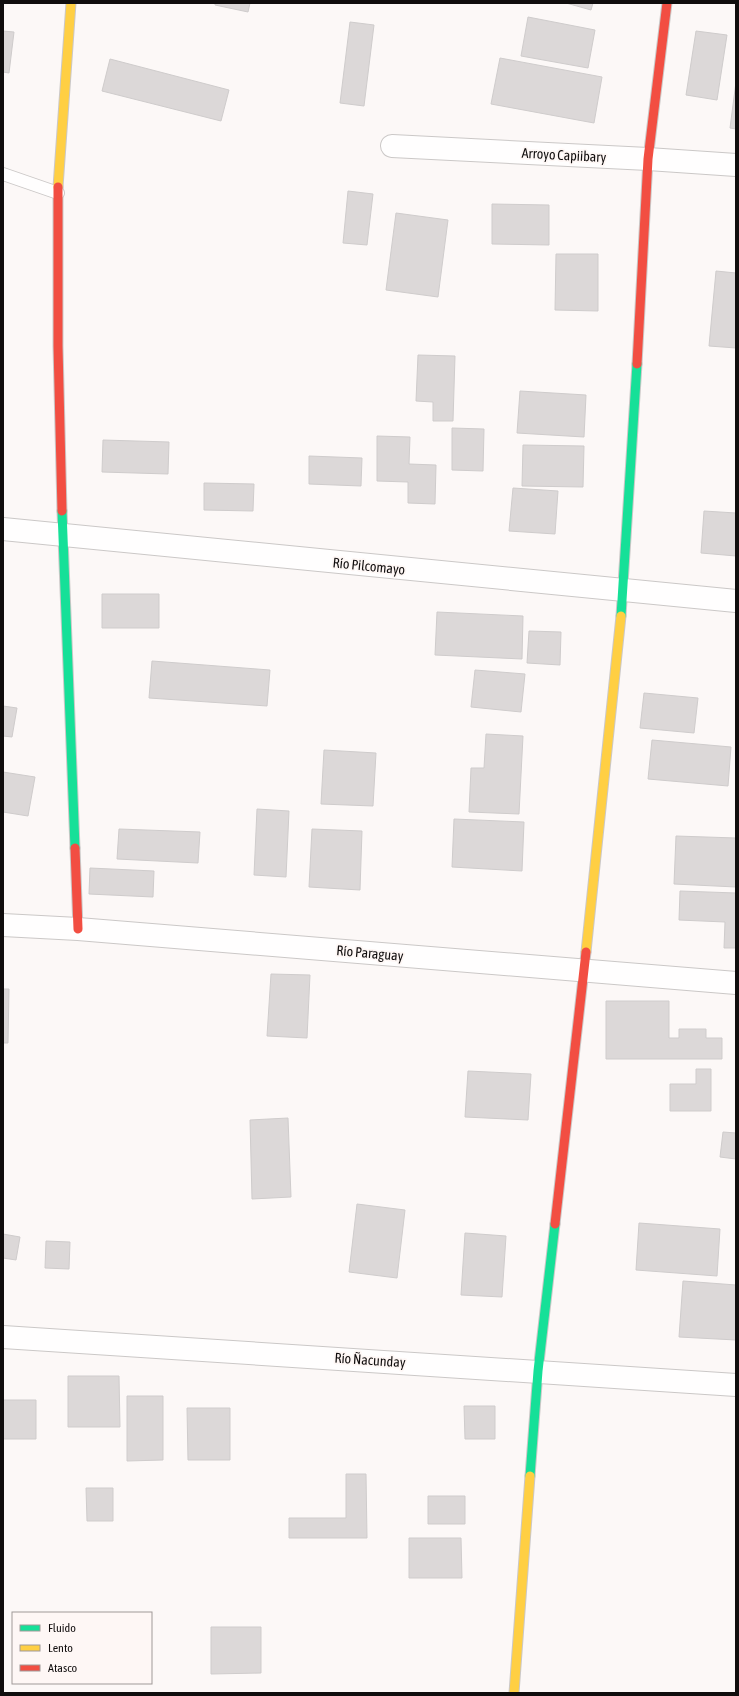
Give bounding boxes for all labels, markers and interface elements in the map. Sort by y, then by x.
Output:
street label: Arroyo Capiibary [521,145,607,165]
street label: Río Pilcomayo [332,554,406,578]
street label: Río Paraguay [336,942,404,964]
street label: Río Ñacunday [334,1350,406,1370]
legend [12,1612,152,1684]
text: Fluido [48,1621,76,1635]
text: Lento [48,1641,73,1655]
text: Atasco [48,1661,78,1675]

